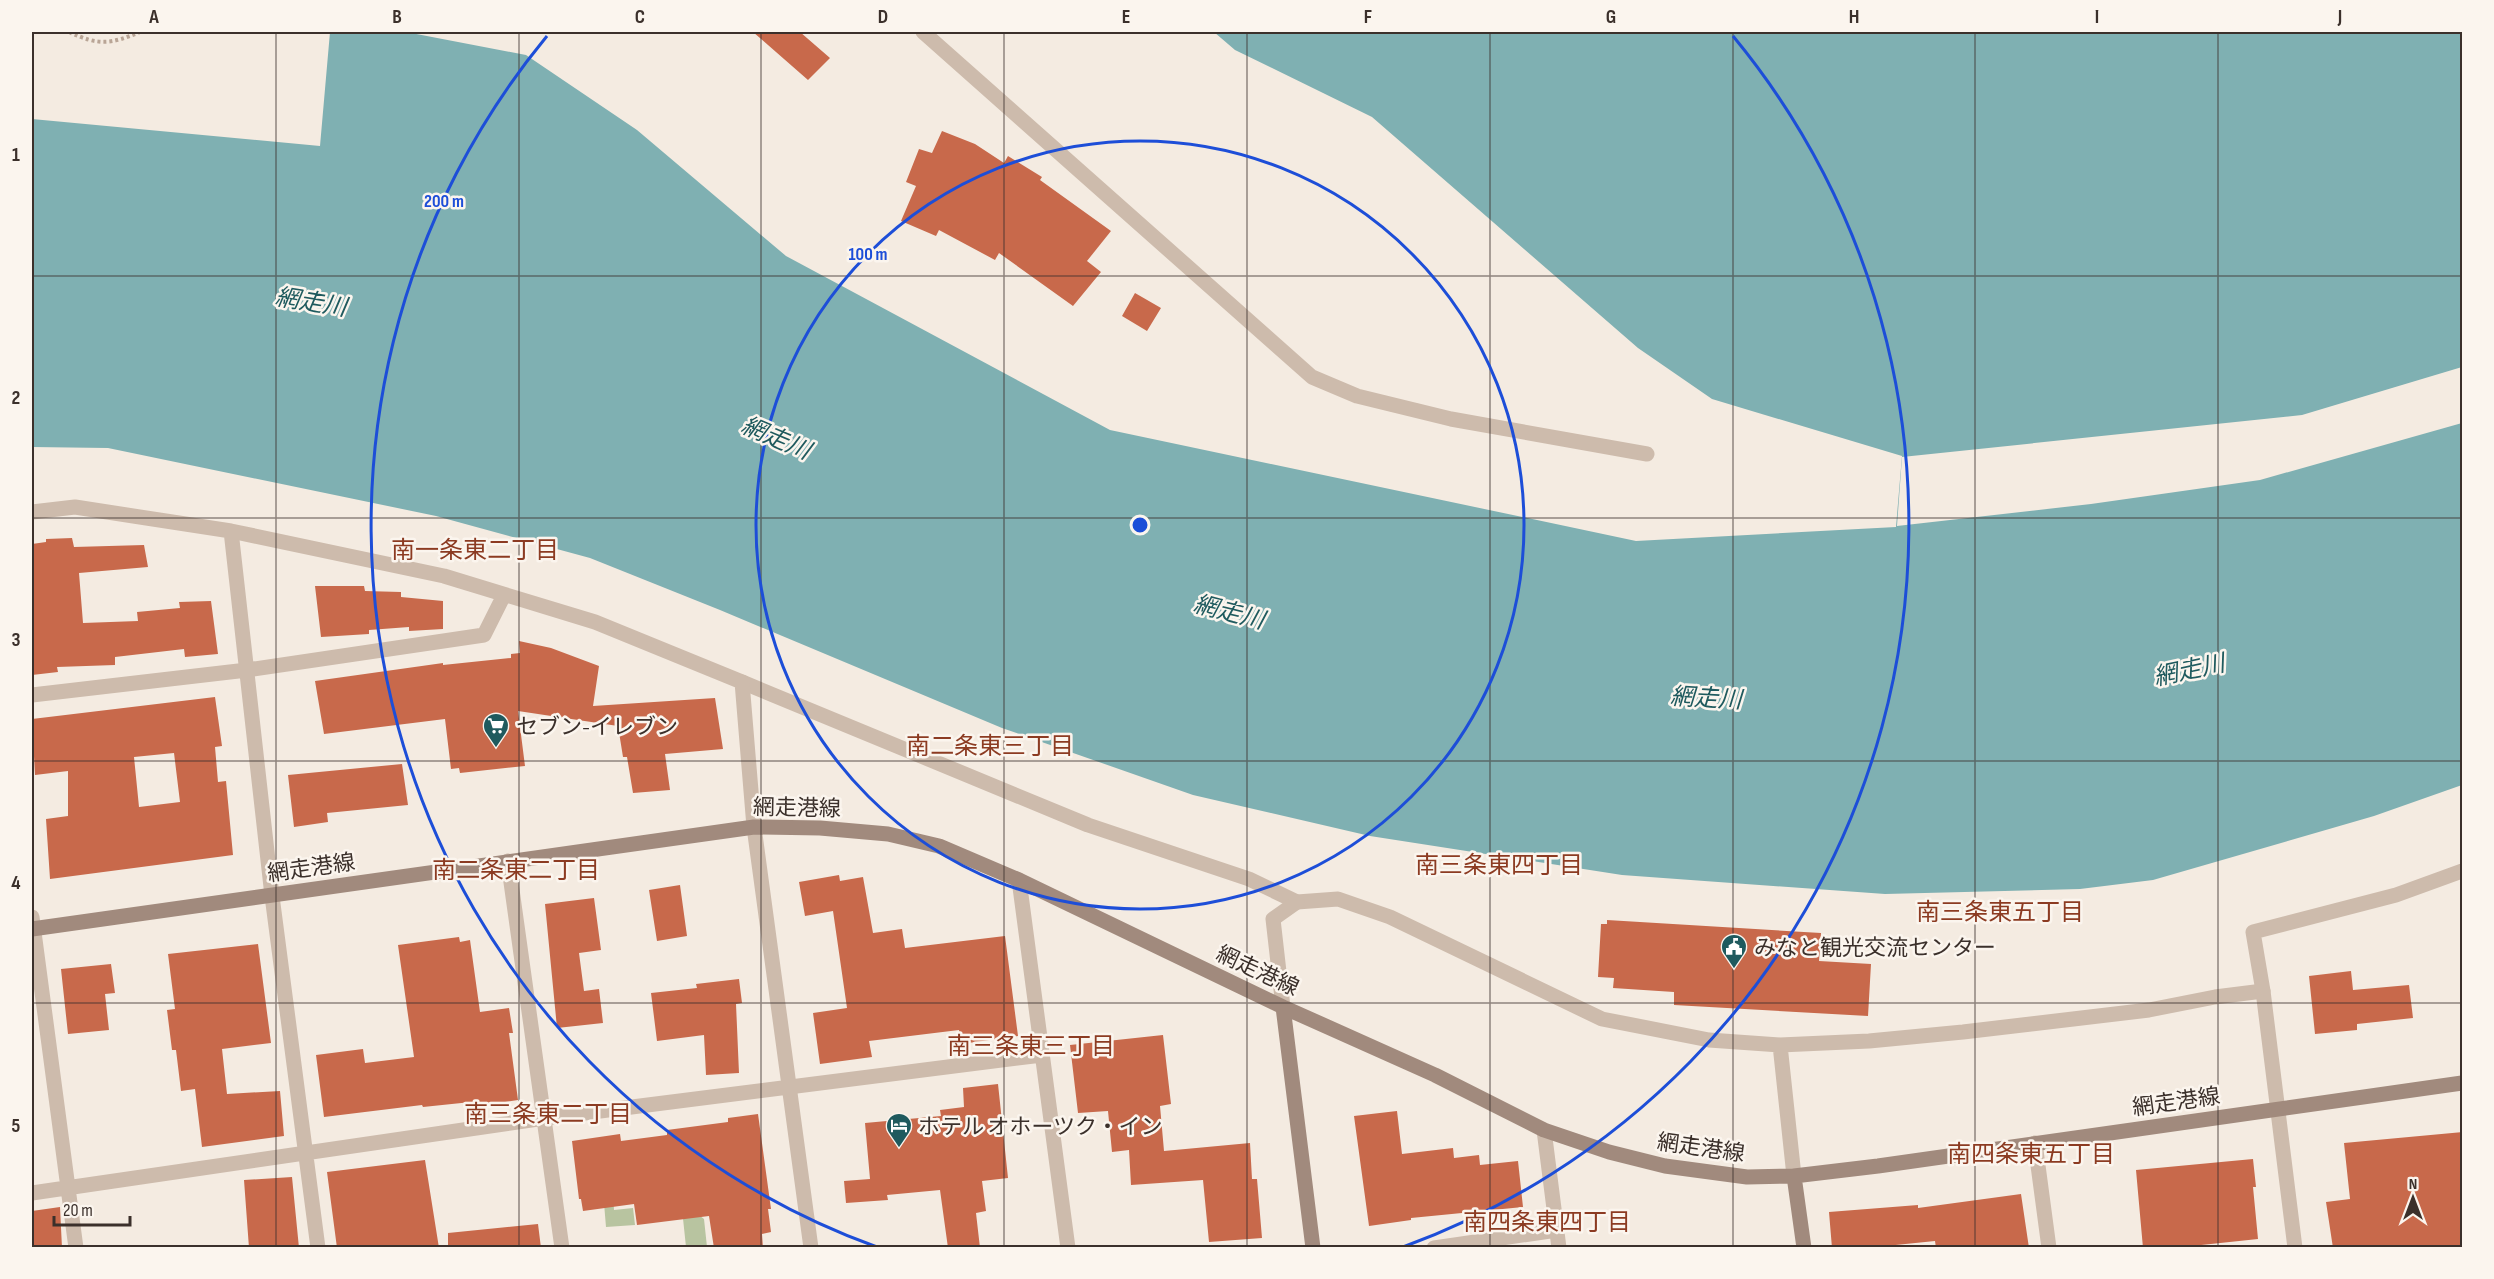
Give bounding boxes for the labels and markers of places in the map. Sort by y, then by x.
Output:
centre of rings [1130,515,1150,535]
supermarket icon: セブン-イレブン [481,711,511,749]
place label: セブン-イレブン [516,714,678,741]
public building icon: みなと観光交流センター [1719,932,1749,970]
place label: みなと観光交流センター [1754,935,1996,962]
hotel icon: ホテル オホーツク・イン [884,1111,914,1149]
place label: ホテル オホーツク・イン [918,1114,1163,1141]

